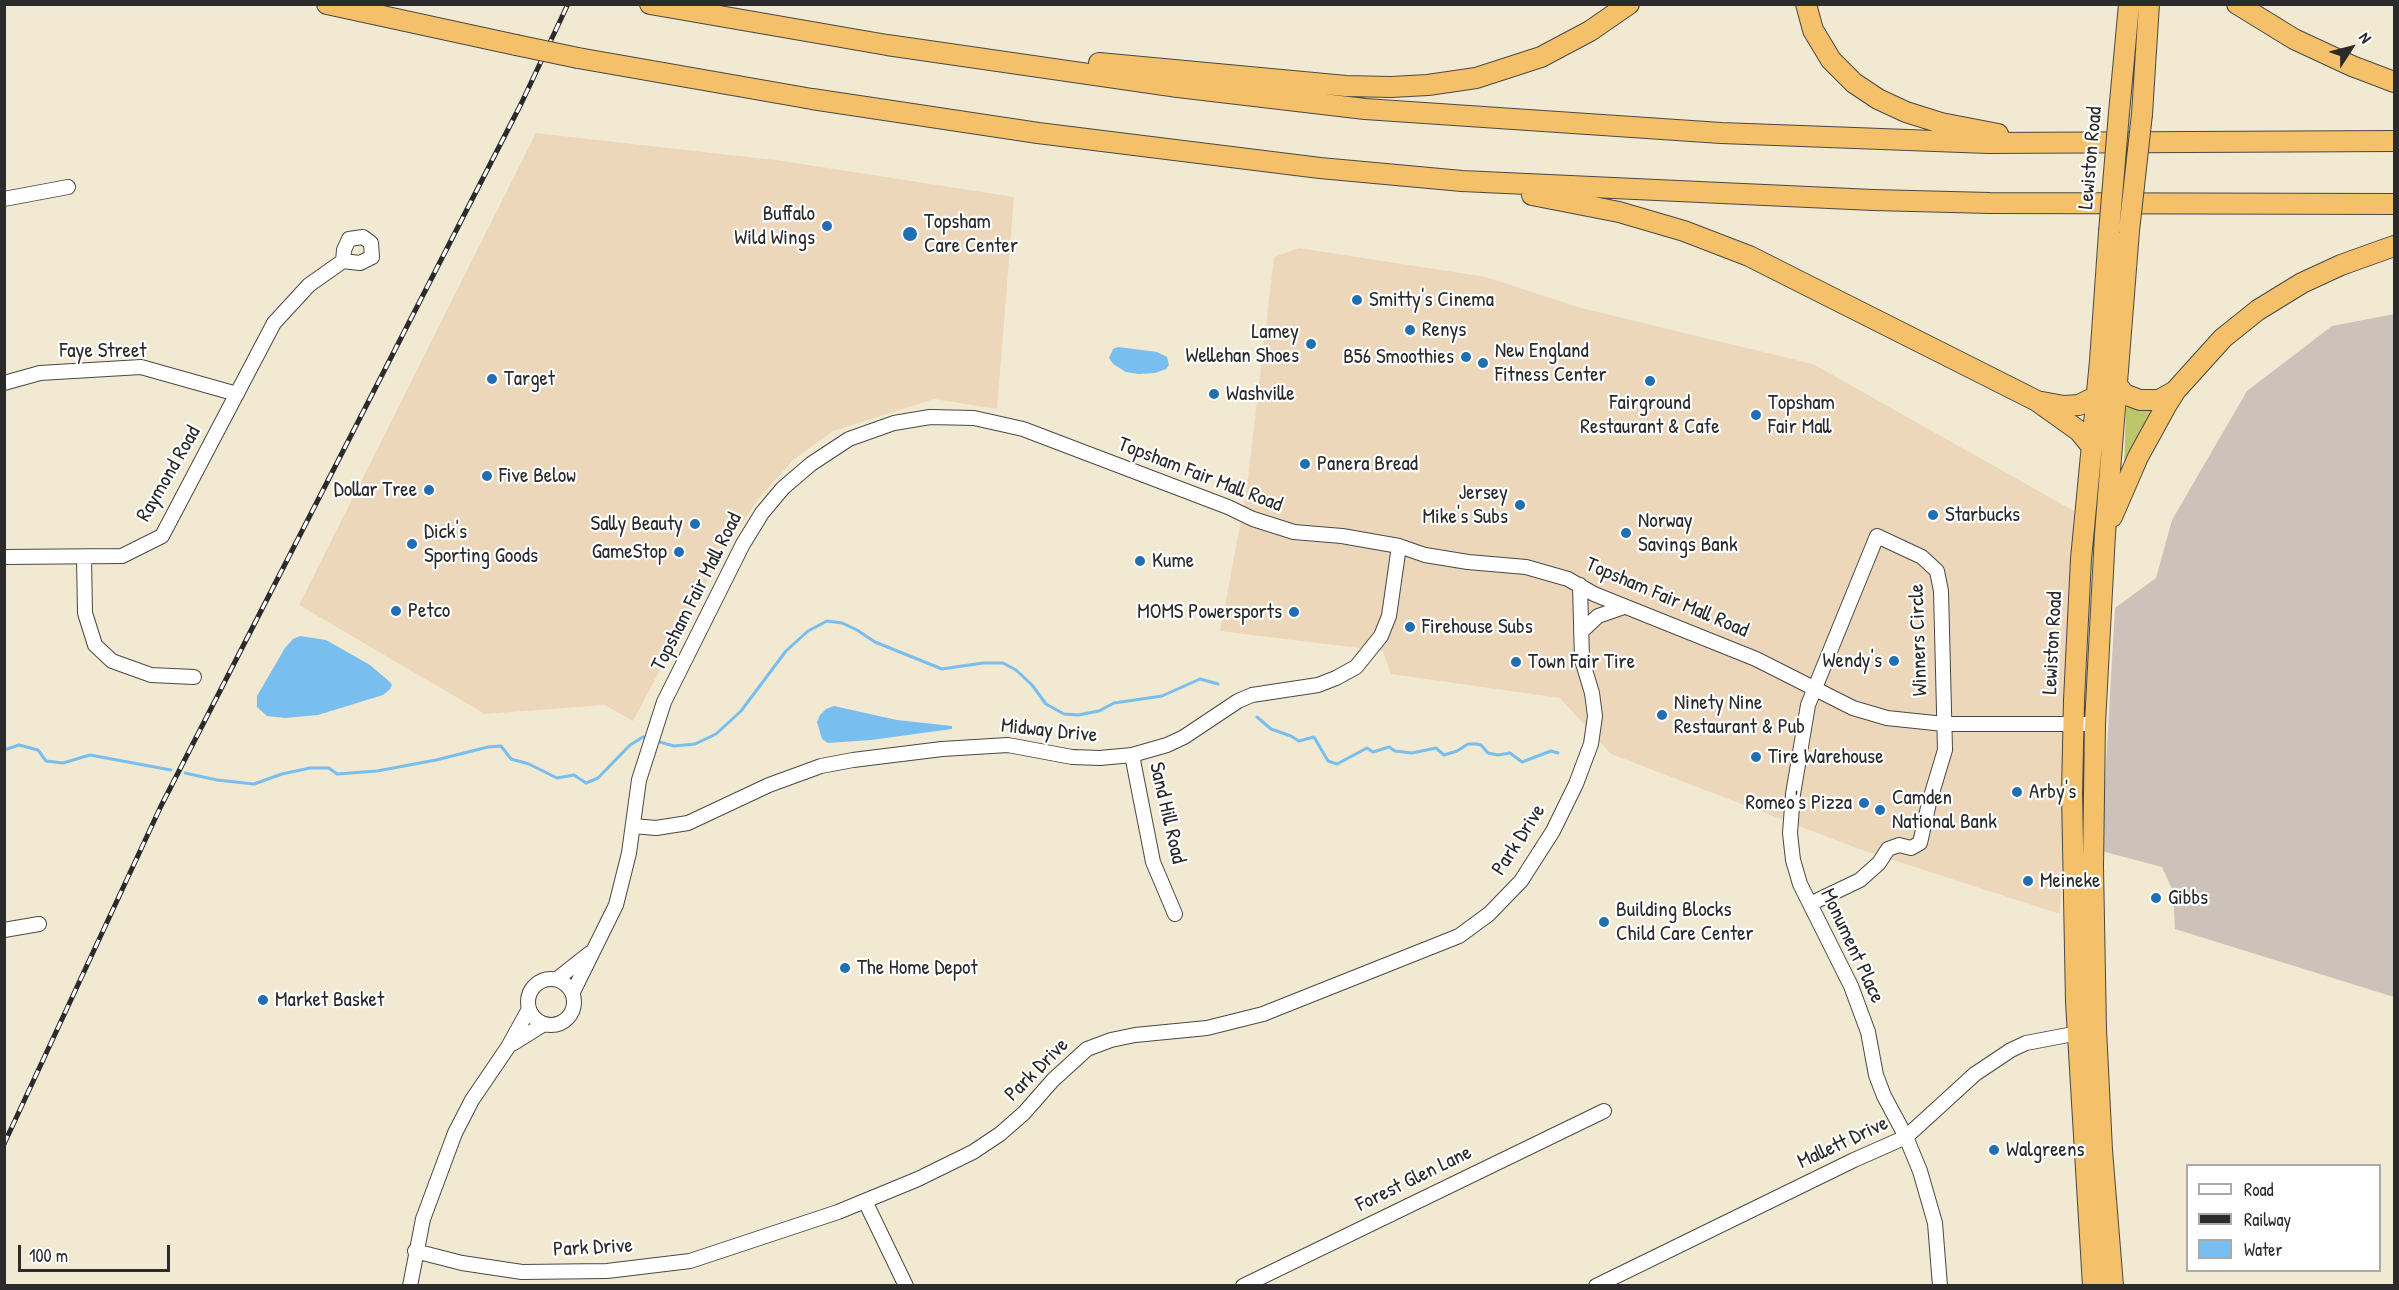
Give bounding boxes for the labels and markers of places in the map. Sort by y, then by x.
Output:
place label: Buffalo Wild Wings [734,201,815,251]
place label: Topsham Care Center [924,209,1018,259]
marker: Buffalo Wild Wings [820,219,834,233]
marker: Topsham Care Center [901,225,919,243]
place label: Smitty's Cinema [1369,287,1494,313]
marker: Smitty's Cinema [1350,293,1364,307]
place label: Renys [1422,317,1466,343]
place label: Lamey Wellehan Shoes [1186,319,1299,369]
marker: Renys [1403,323,1417,337]
marker: Lamey Wellehan Shoes [1304,337,1318,351]
place label: New England Fitness Center [1495,338,1607,388]
place label: B56 Smoothies [1343,344,1454,370]
marker: B56 Smoothies [1459,350,1473,364]
marker: New England Fitness Center [1476,356,1490,370]
place label: Target [504,366,555,392]
marker: Target [485,372,499,386]
marker: Fairground Restaurant & Cafe [1643,374,1657,388]
place label: Washville [1226,381,1295,407]
marker: Washville [1207,387,1221,401]
place label: Fairground Restaurant & Cafe [1580,390,1720,440]
place label: Topsham Fair Mall [1768,390,1835,440]
marker: Topsham Fair Mall [1749,408,1763,422]
place label: Panera Bread [1317,451,1418,477]
marker: Panera Bread [1298,457,1312,471]
place label: Five Below [499,463,576,489]
marker: Five Below [480,469,494,483]
place label: Dollar Tree [334,477,417,503]
place label: Jersey Mike's Subs [1423,480,1508,530]
marker: Dollar Tree [422,483,436,497]
marker: Jersey Mike's Subs [1513,498,1527,512]
place label: Starbucks [1945,502,2020,528]
place label: Norway Savings Bank [1638,508,1738,558]
marker: Starbucks [1926,508,1940,522]
place label: Sally Beauty [591,511,683,537]
marker: Sally Beauty [688,517,702,531]
place label: Dick's Sporting Goods [424,519,538,569]
marker: Norway Savings Bank [1619,526,1633,540]
marker: Dick's Sporting Goods [405,537,419,551]
place label: GameStop [592,539,667,565]
marker: GameStop [672,545,686,559]
place label: Kume [1152,548,1194,574]
marker: Kume [1133,554,1147,568]
place label: Petco [408,598,450,624]
place label: MOMS Powersports [1137,599,1282,625]
marker: Petco [389,604,403,618]
marker: MOMS Powersports [1287,605,1301,619]
place label: Firehouse Subs [1422,614,1533,640]
marker: Firehouse Subs [1403,620,1417,634]
place label: Wendy's [1823,648,1882,674]
place label: Town Fair Tire [1528,649,1635,675]
marker: Wendy's [1887,654,1901,668]
marker: Town Fair Tire [1509,655,1523,669]
place label: Ninety Nine Restaurant & Pub [1674,690,1805,740]
marker: Ninety Nine Restaurant & Pub [1655,708,1669,722]
place label: Tire Warehouse [1768,744,1884,770]
marker: Tire Warehouse [1749,750,1763,764]
place label: Arby's [2029,779,2076,805]
place label: Camden National Bank [1892,785,1997,835]
marker: Arby's [2010,785,2024,799]
place label: Romeo's Pizza [1746,790,1852,816]
marker: Romeo's Pizza [1857,796,1871,810]
marker: Camden National Bank [1873,803,1887,817]
place label: Meineke [2040,868,2100,894]
marker: Meineke [2021,874,2035,888]
place label: Gibbs [2168,885,2208,911]
marker: Gibbs [2149,891,2163,905]
place label: Building Blocks Child Care Center [1616,897,1754,947]
marker: Building Blocks Child Care Center [1597,915,1611,929]
place label: The Home Depot [857,955,978,981]
marker: The Home Depot [838,961,852,975]
place label: Market Basket [275,987,384,1013]
marker: Market Basket [256,993,270,1007]
place label: Walgreens [2006,1137,2084,1163]
marker: Walgreens [1987,1143,2001,1157]

